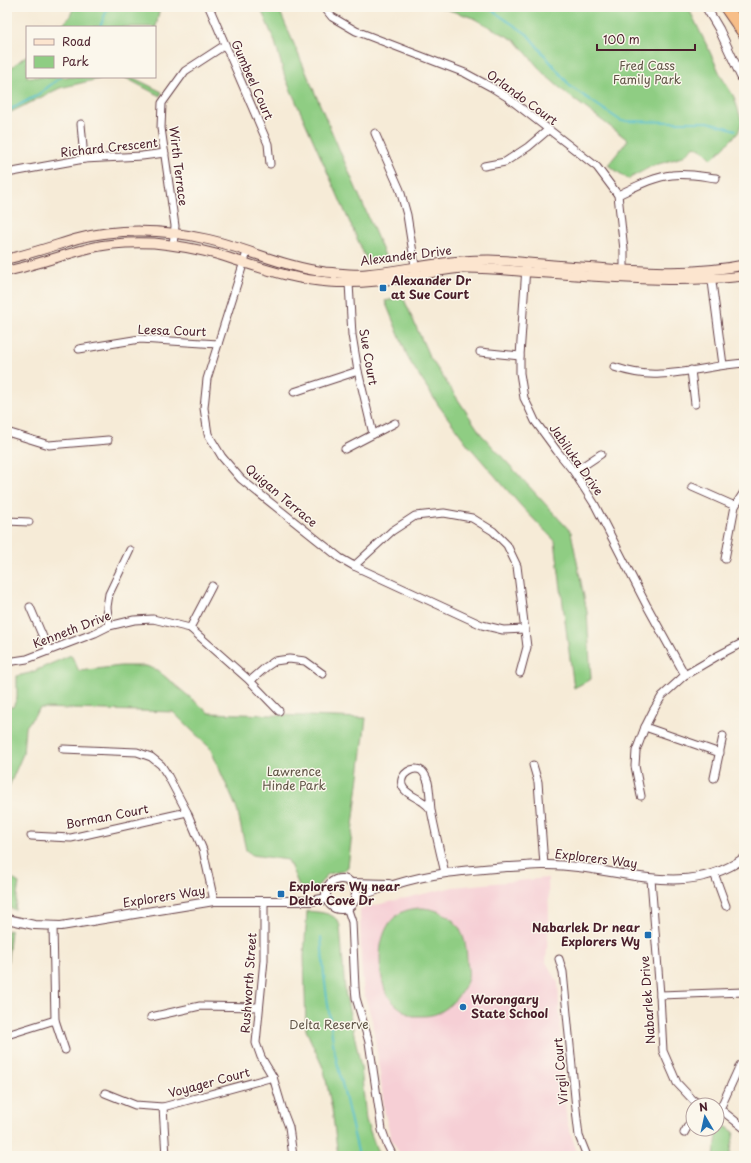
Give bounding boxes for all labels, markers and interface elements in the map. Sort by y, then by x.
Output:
legend [26,26,156,78]
scale bar [597,26,695,52]
text: 100 m [603,30,640,48]
text: Road [62,32,91,50]
street label: Gumbeel Court [227,37,279,122]
text: Park [62,52,89,70]
park label: Fred Cass Family Park [613,56,681,88]
street label: Orlando Court [483,65,562,129]
street label: Wirth Terrace [165,125,193,207]
street label: Richard Crescent [59,133,159,161]
street label: Alexander Drive [359,240,453,270]
place label: Alexander Dr at Sue Court [390,271,472,303]
marker: Alexander Dr at Sue Court [378,283,388,293]
street label: Leesa Court [137,320,207,340]
street label: Sue Court [355,327,383,387]
street label: Jabiluka Drive [545,420,608,499]
street label: Quigan Terrace [242,460,322,531]
street label: Kenneth Drive [30,606,114,652]
park label: Lawrence Hinde Park [262,762,326,794]
street label: Borman Court [64,799,150,833]
street label: Explorers Way [554,844,639,872]
place label: Explorers Wy near Delta Cove Dr [289,877,401,909]
street label: Explorers Way [121,881,206,911]
marker: Explorers Wy near Delta Cove Dr [276,889,286,899]
place label: Nabarlek Dr near Explorers Wy [532,918,641,950]
marker: Nabarlek Dr near Explorers Wy [643,930,653,940]
street label: Rushworth Street [236,932,260,1034]
street label: Nabarlek Drive [635,955,659,1045]
place label: Worongary State School [471,990,549,1022]
marker: Worongary State School [458,1002,468,1012]
park label: Delta Reserve [289,1015,369,1033]
street label: Virgil Court [548,1037,572,1105]
street label: Voyager Court [166,1062,252,1102]
north arrow [685,1097,725,1137]
text: N [698,1098,709,1116]

